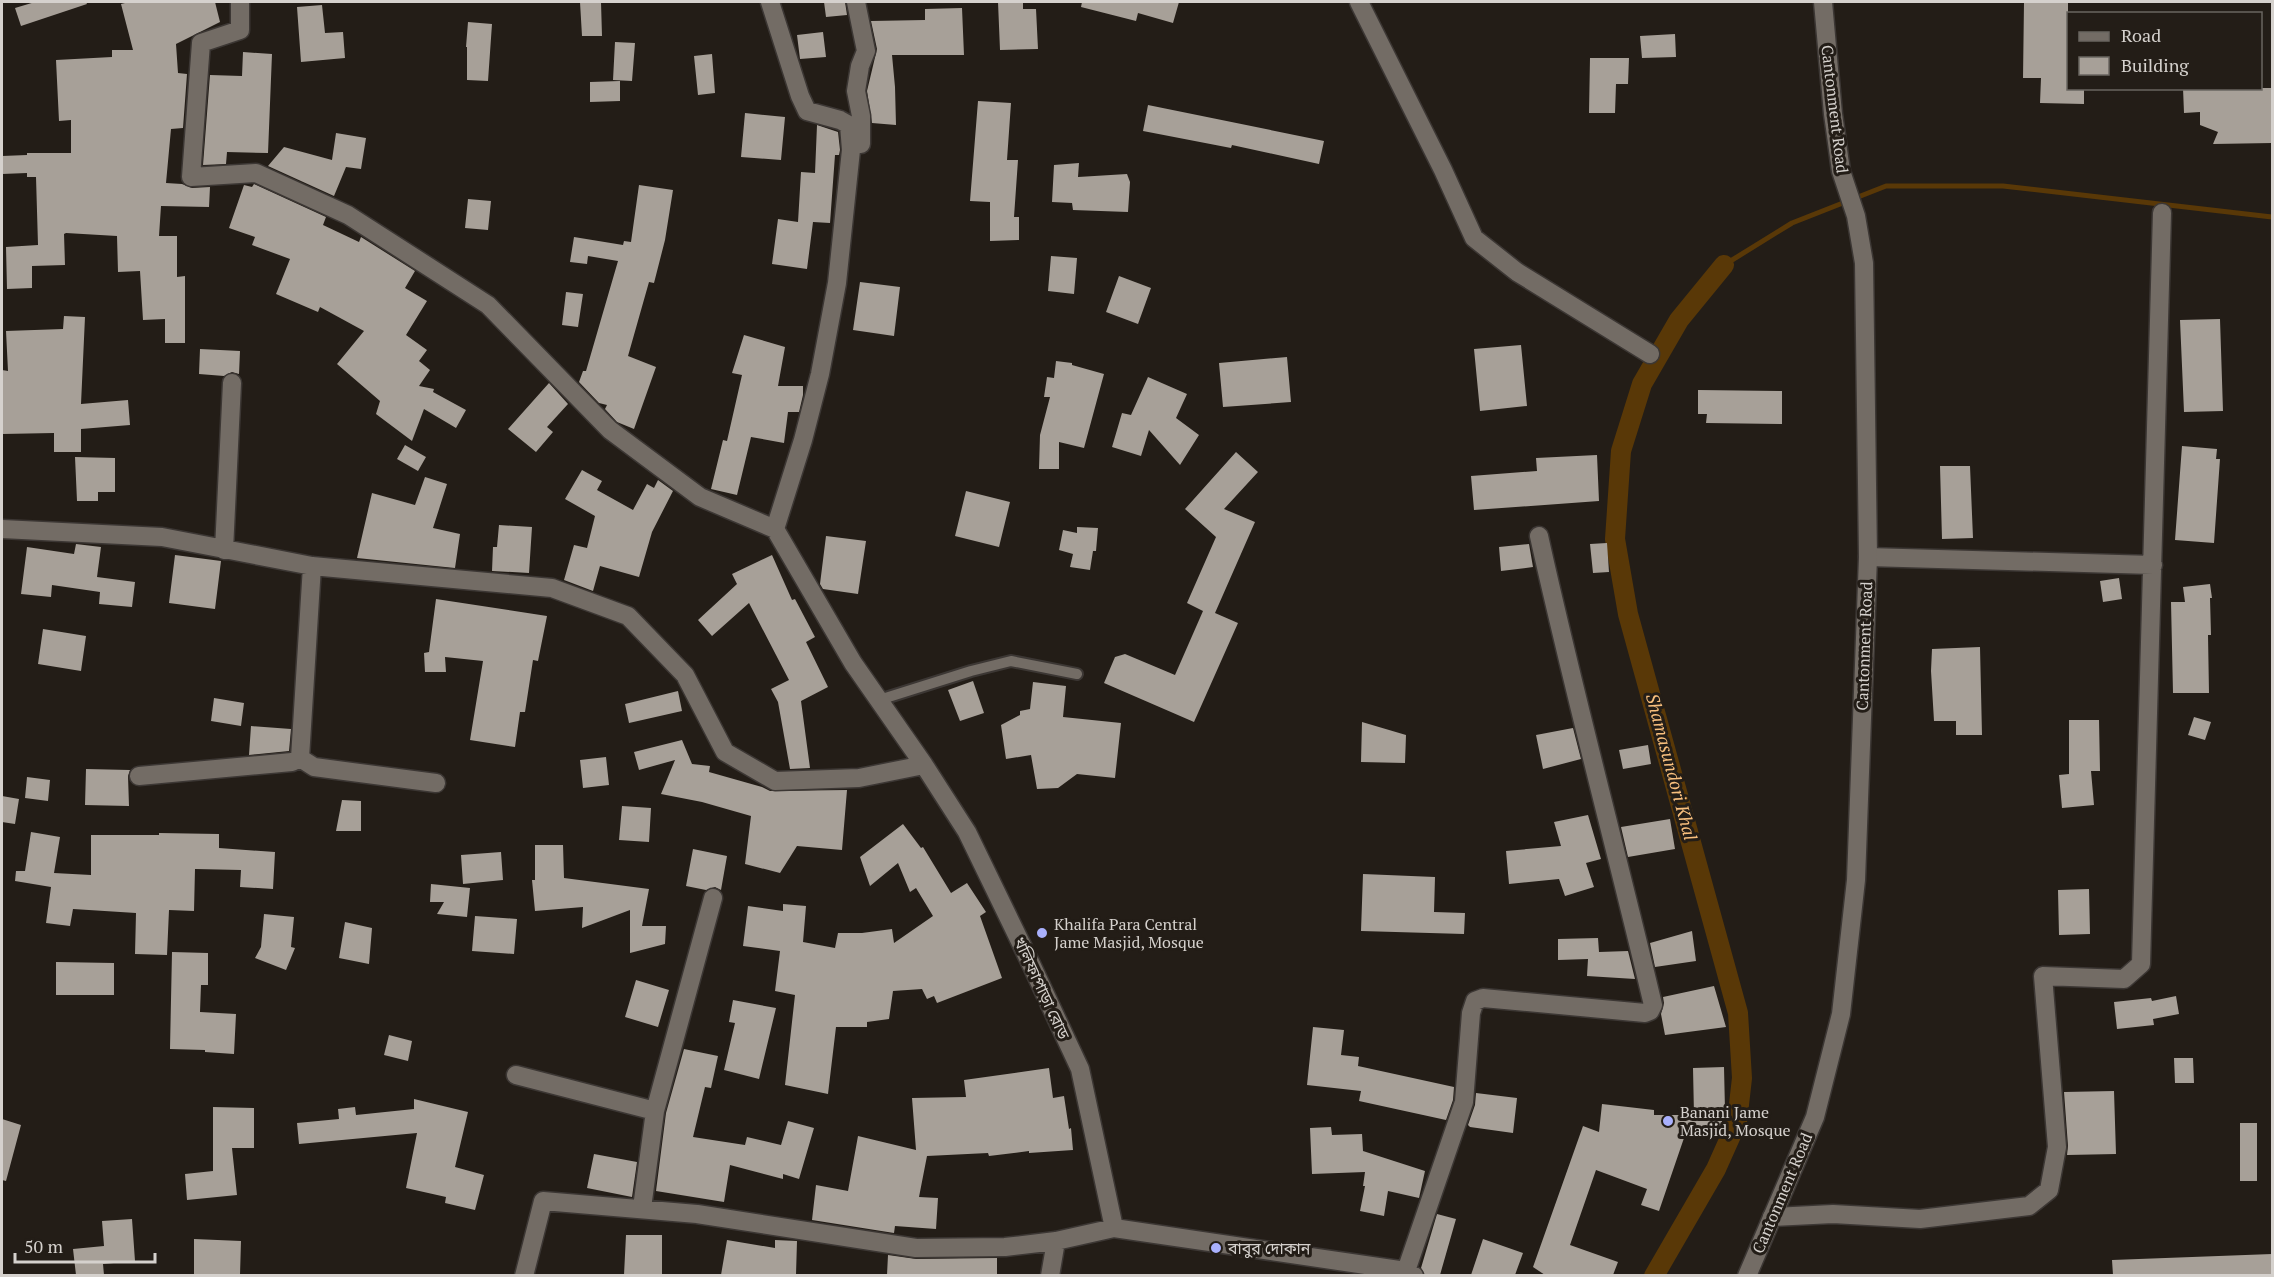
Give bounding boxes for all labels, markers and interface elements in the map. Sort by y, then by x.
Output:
legend [2067,12,2262,90]
text: Road [2121,23,2161,47]
street label: Cantonment Road [1816,44,1854,175]
text: Building [2121,53,2189,77]
street label: Cantonment Road [1851,581,1877,711]
water label: Shamasundori Khal [1641,691,1703,843]
place label: Khalifa Para Central Jame Masjid, Mosque [1054,913,1204,953]
marker: Khalifa Para Central Jame Masjid, Mosque [1035,926,1049,940]
street label: খলিফাপাড়া রোড [1009,933,1076,1043]
place label: Banani Jame Masjid, Mosque [1680,1101,1791,1141]
marker: Banani Jame Masjid, Mosque [1661,1114,1675,1128]
street label: Cantonment Road [1747,1129,1817,1257]
scale bar [15,1226,154,1264]
text: 50 m [24,1234,64,1258]
place label: বাবুর দোকান [1227,1237,1311,1259]
marker: বাবুর দোকান [1209,1241,1223,1255]

